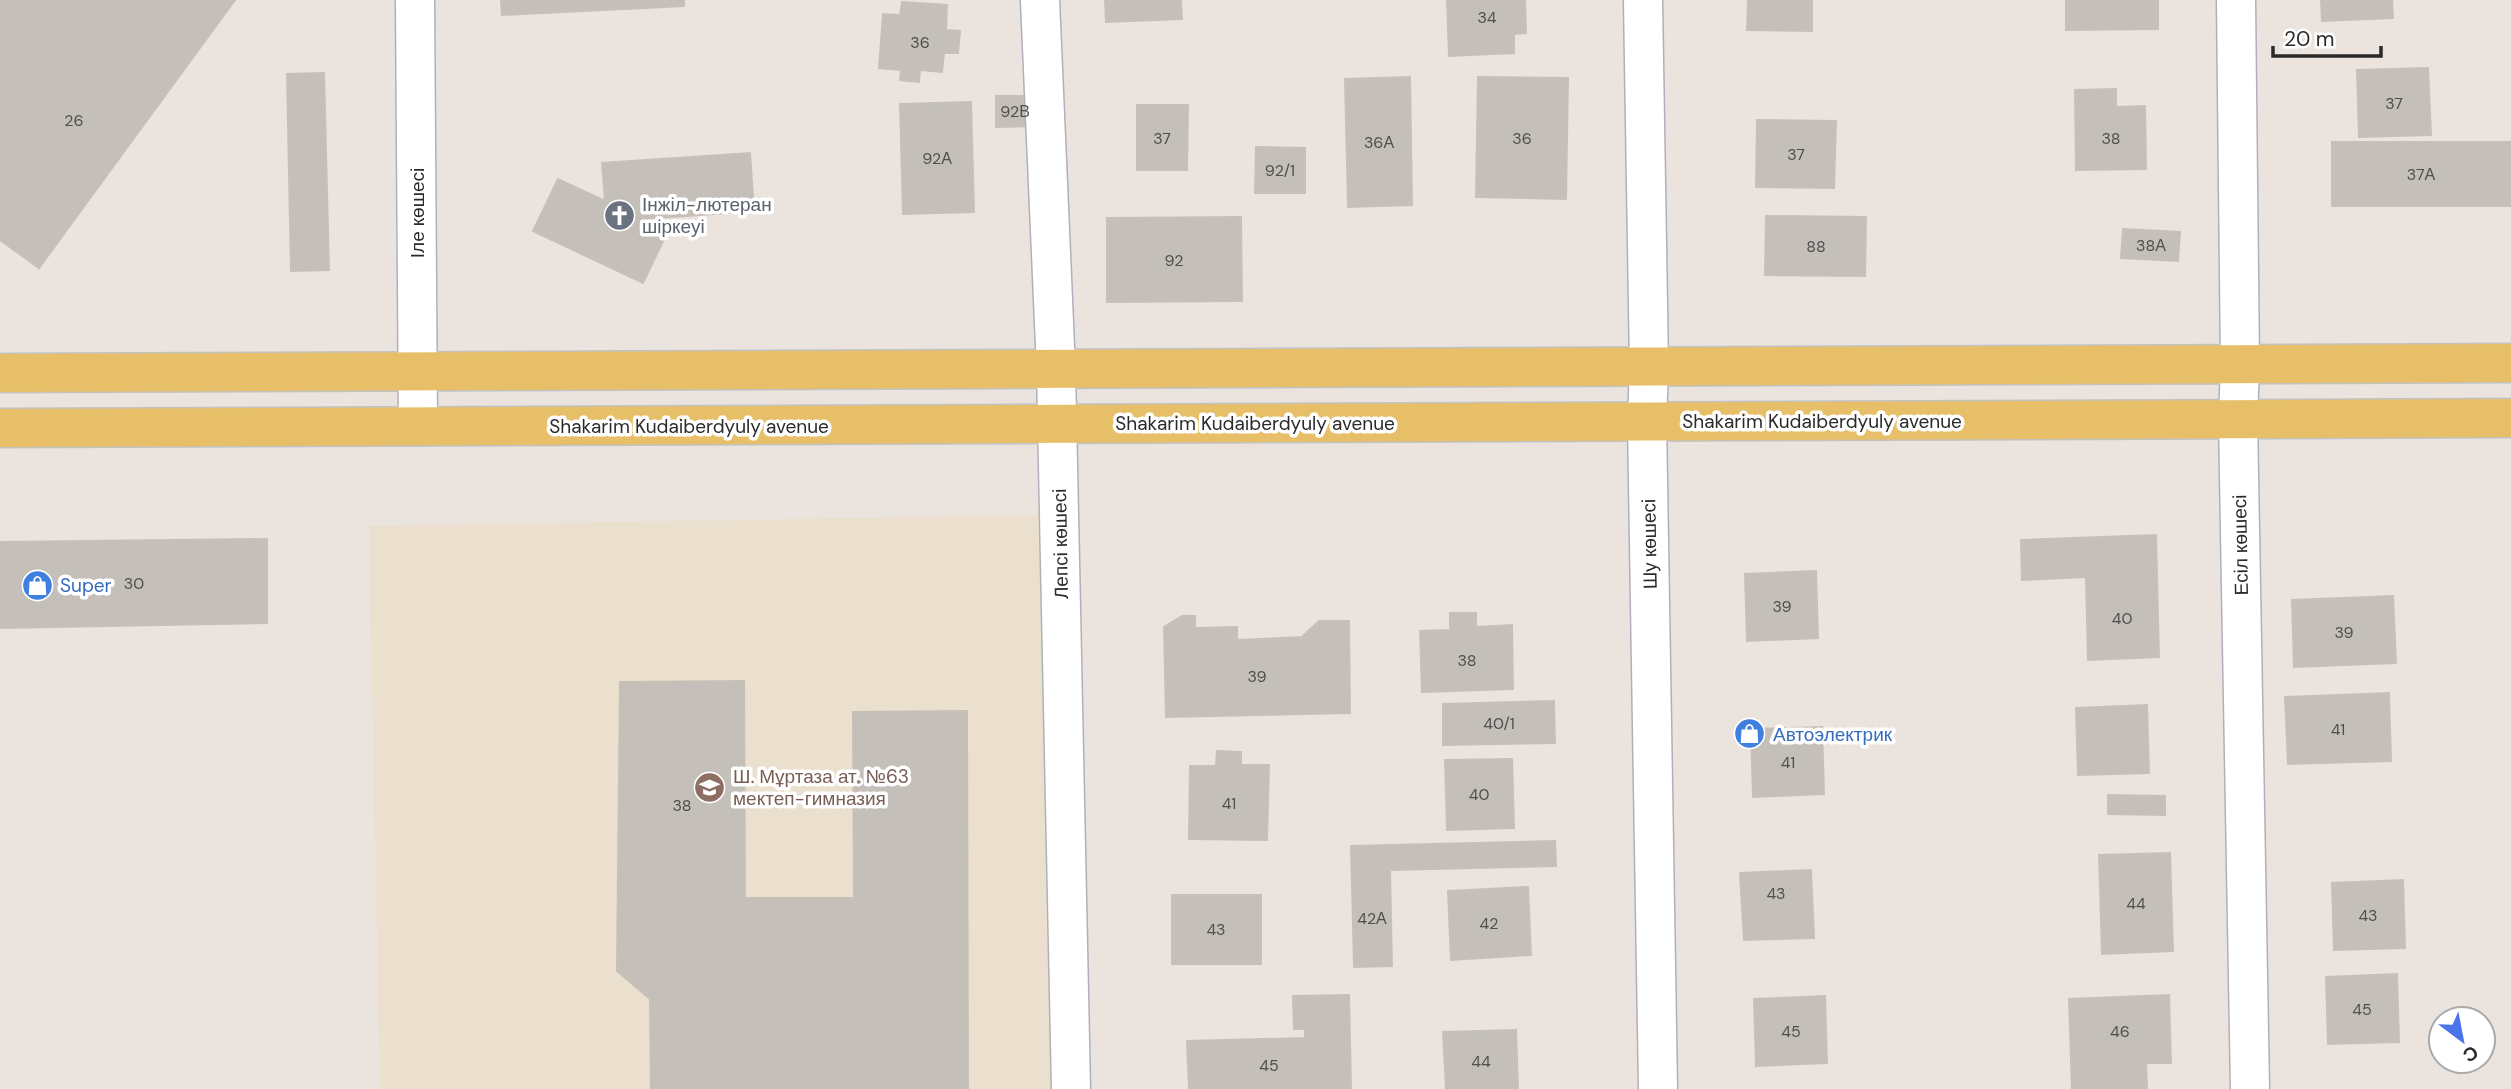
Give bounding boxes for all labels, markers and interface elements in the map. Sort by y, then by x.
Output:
house number: 34 [1477,7,1497,28]
scale bar [2273,14,2382,58]
text: 20 m [2284,25,2335,53]
house number: 36 [910,32,930,53]
house number: 37 [2385,93,2403,114]
house number: 92В [1000,101,1030,122]
house number: 26 [64,110,84,131]
house number: 37 [1153,128,1171,149]
house number: 36 [1512,128,1532,149]
house number: 38 [2101,128,2121,149]
house number: 36А [1364,132,1394,153]
house number: 37 [1787,144,1805,165]
house number: 92А [922,148,952,169]
house number: 92/1 [1265,160,1295,181]
house number: 37А [2407,164,2436,185]
street label: Іле көшесі [405,168,430,258]
place label: Інжіл-лютеран шіркеуі [642,192,772,239]
church icon: Інжіл-лютеран шіркеуі [602,198,636,232]
house number: 38А [2136,235,2166,256]
house number: 88 [1806,236,1826,257]
house number: 92 [1165,250,1184,271]
street label: Shakarim Kudaiberdyuly avenue [1682,409,1962,434]
street label: Shakarim Kudaiberdyuly avenue [1115,411,1395,436]
street label: Shakarim Kudaiberdyuly avenue [549,414,829,439]
street label: Лепсі көшесі [1047,489,1074,599]
street label: Есіл көшесі [2227,494,2254,596]
street label: Шу көшесі [1636,499,1663,589]
shop icon: Super [20,568,54,602]
place label: Super [60,573,112,598]
house number: 30 [124,573,144,594]
house number: 39 [1772,596,1792,617]
house number: 40 [2112,608,2132,629]
house number: 39 [2334,622,2354,643]
house number: 38 [1457,650,1477,671]
house number: 39 [1247,666,1267,687]
house number: 40/1 [1483,713,1515,734]
shop icon: Автоэлектрик [1733,717,1767,751]
house number: 41 [2331,719,2345,740]
place label: Автоэлектрик [1773,722,1893,747]
house number: 41 [1781,752,1795,773]
place label: Ш. Мұртаза ат. №63 мектеп-гимназия [733,764,909,811]
school or university icon: Ш. Мұртаза ат. №63 мектеп-гимназия [693,770,727,804]
house number: 40 [1469,784,1489,805]
house number: 41 [1222,793,1236,814]
house number: 38 [672,795,692,816]
house number: 43 [1766,883,1786,904]
house number: 44 [2126,893,2146,914]
house number: 43 [2358,905,2378,926]
house number: 42А [1357,908,1387,929]
house number: 42 [1480,913,1498,934]
house number: 43 [1206,919,1226,940]
house number: 45 [2352,999,2372,1020]
north arrow [2427,1005,2497,1075]
house number: 45 [1781,1021,1801,1042]
house number: 46 [2110,1021,2130,1042]
text: С [2458,1040,2483,1068]
house number: 44 [1471,1051,1491,1072]
house number: 45 [1259,1055,1279,1076]

